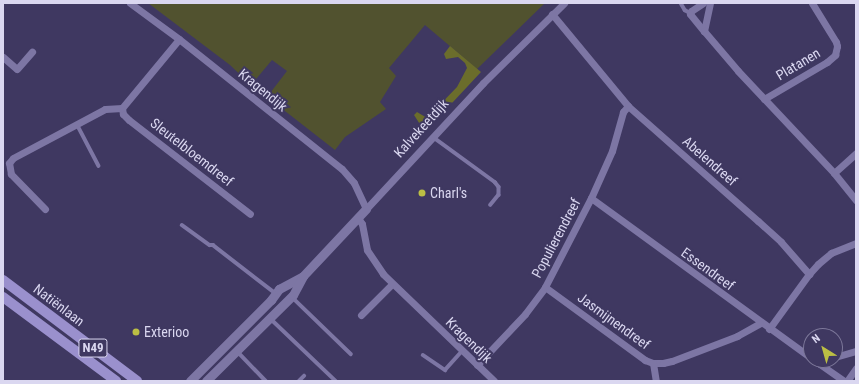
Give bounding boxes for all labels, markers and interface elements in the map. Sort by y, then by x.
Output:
street label: Platanen [773,44,823,84]
street label: Kragendijk [235,65,291,115]
street label: Kalvekeetdijk [390,95,452,161]
street label: Sleutelbloemdreef [147,114,237,190]
street label: Abelendreef [679,133,741,189]
place label: Charl's [430,185,467,201]
marker: Charl's [417,188,427,198]
street label: Populierendreef [528,195,584,281]
street label: Essendreef [678,244,738,294]
street label: Natiënlaan [30,280,88,330]
street label: Jasmijnendreef [574,289,654,353]
street label: Kragendijk [442,314,496,366]
place label: Exterioo [144,324,189,340]
marker: Exterioo [131,327,141,337]
north arrow [803,328,843,368]
text: N [809,332,823,346]
road number: N49 [78,337,108,359]

